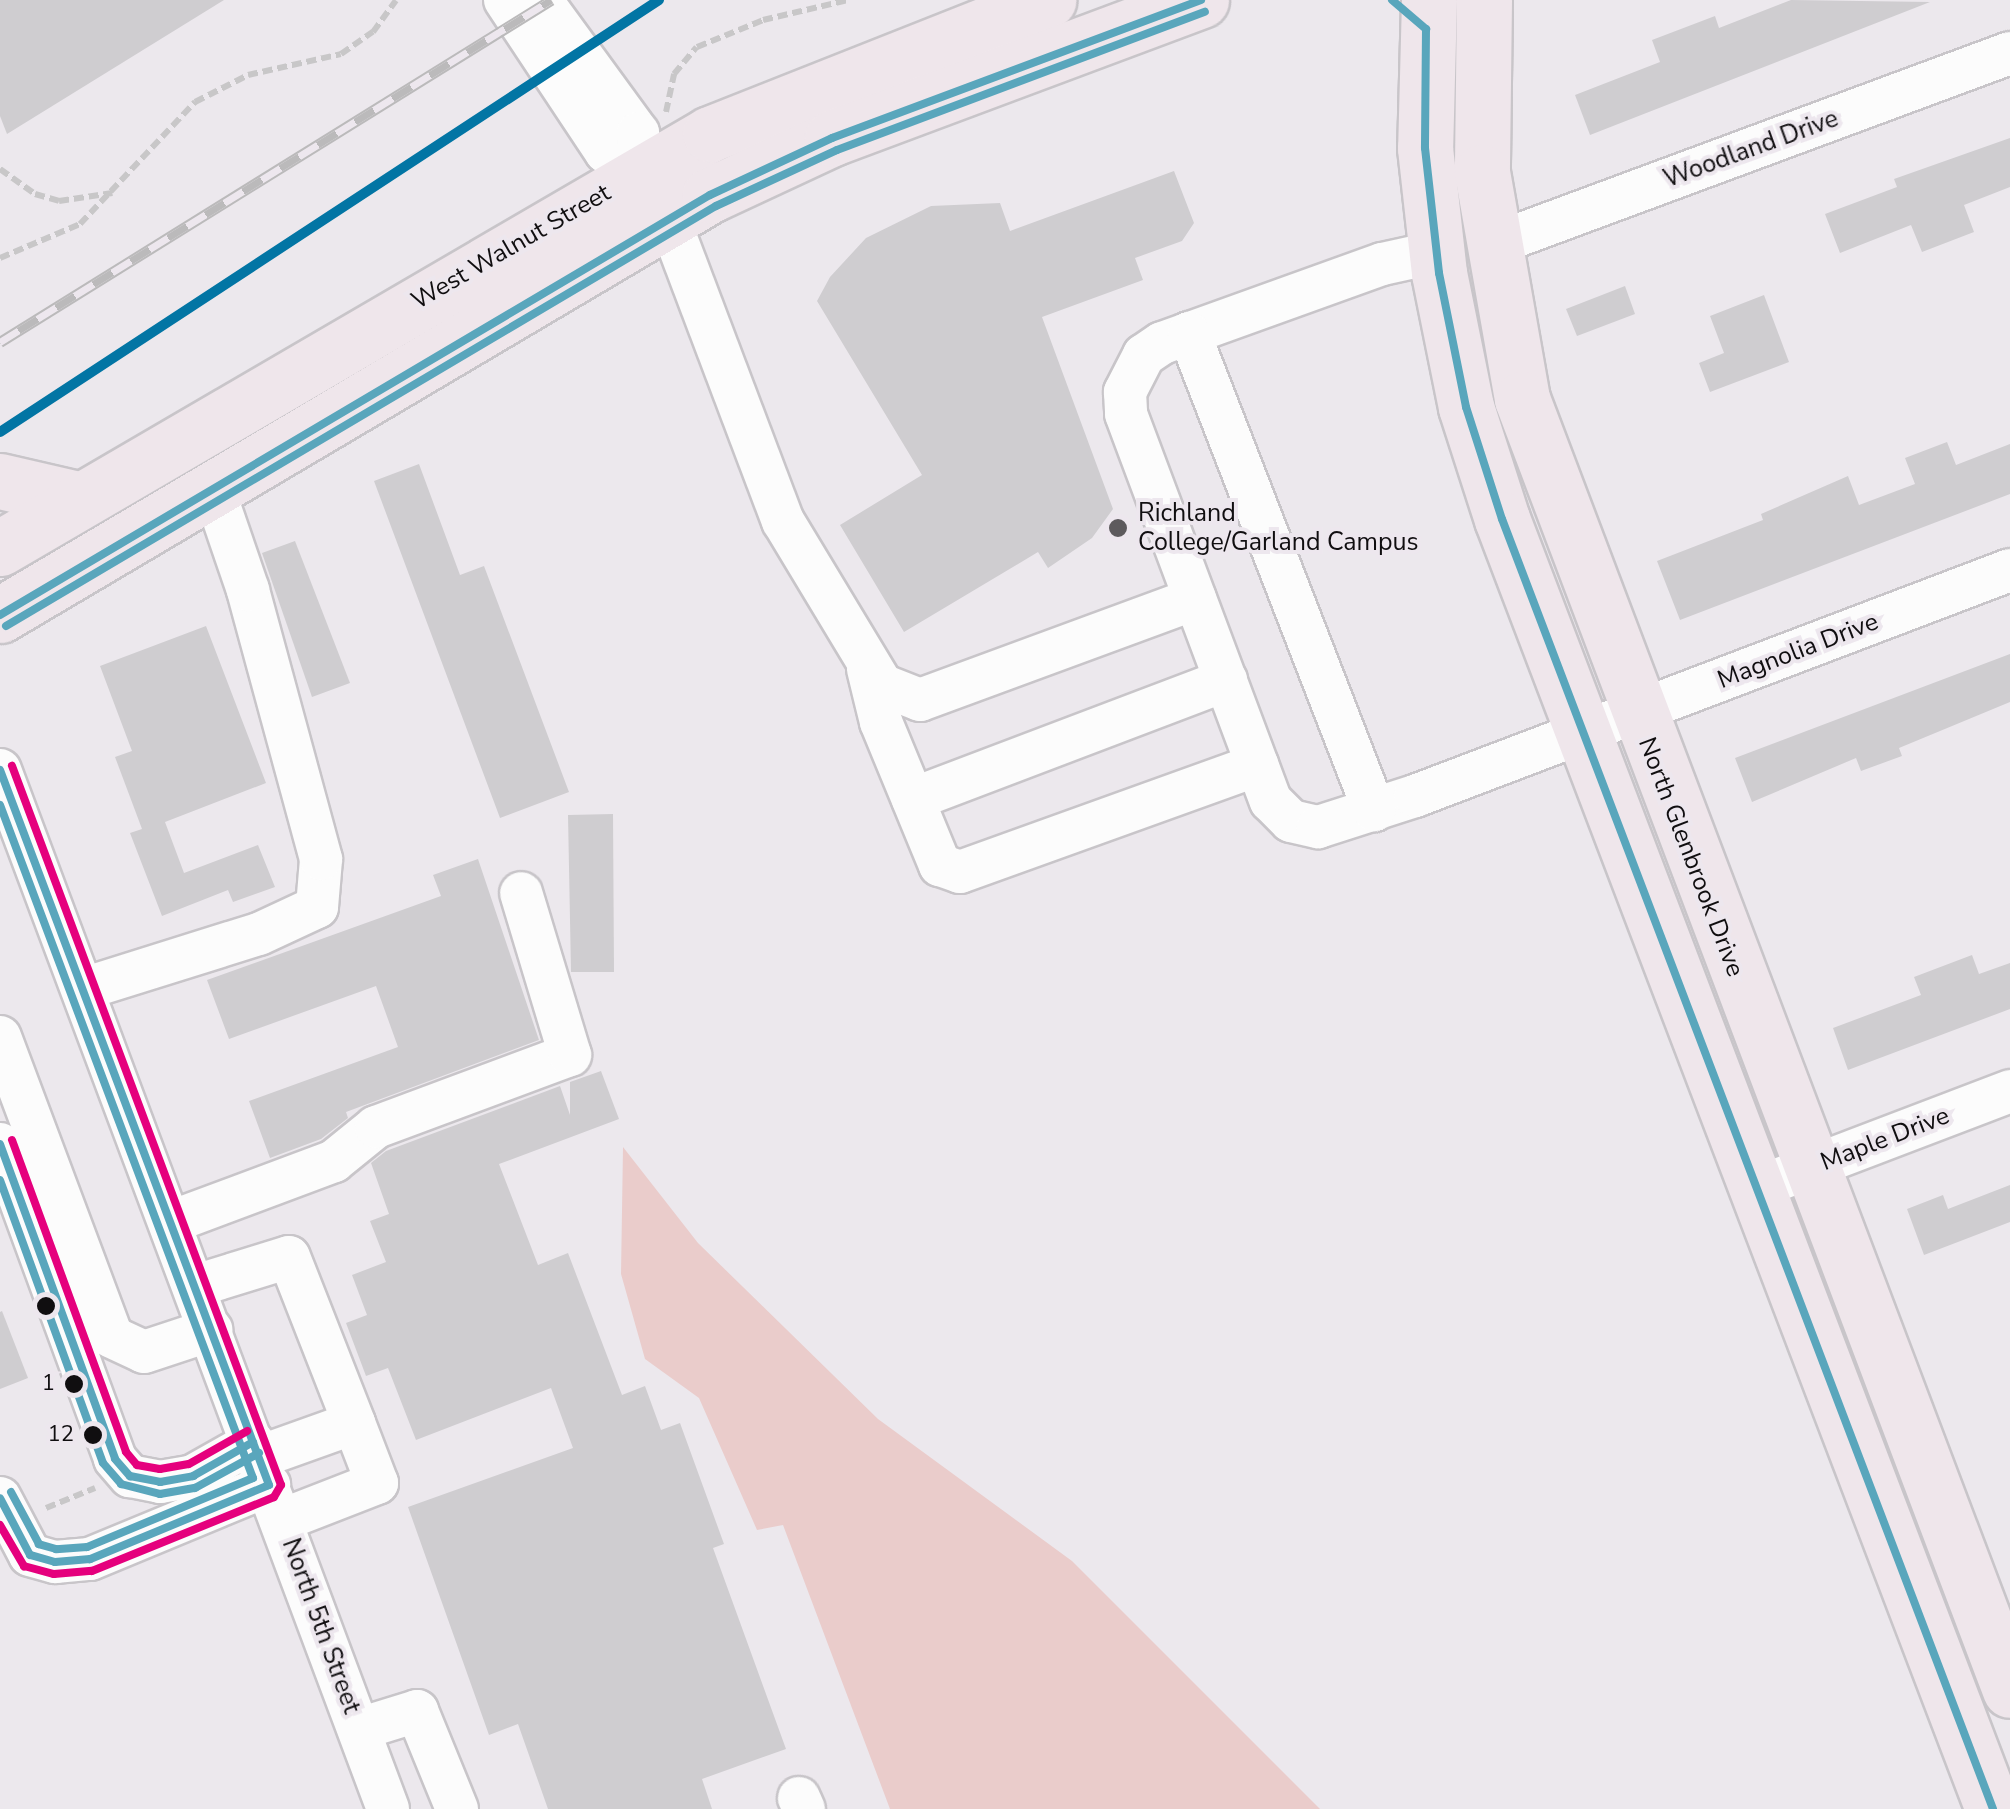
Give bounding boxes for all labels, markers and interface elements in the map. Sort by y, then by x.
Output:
street label: Woodland Drive [1660,104,1842,194]
street label: West Walnut Street [406,178,616,316]
place label: Richland College/Garland Campus [1138,499,1419,558]
marker: Richland College/Garland Campus [1107,517,1129,539]
street label: Magnolia Drive [1713,607,1883,695]
street label: North Glenbrook Drive [1632,733,1750,981]
street label: Maple Drive [1816,1101,1954,1177]
unlabelled marker [36,1296,56,1316]
place label: 1 [42,1371,55,1397]
marker: 1 [64,1374,84,1394]
place label: 12 [48,1422,74,1448]
marker: 12 [83,1425,103,1445]
street label: North 5th Street [275,1534,367,1718]

